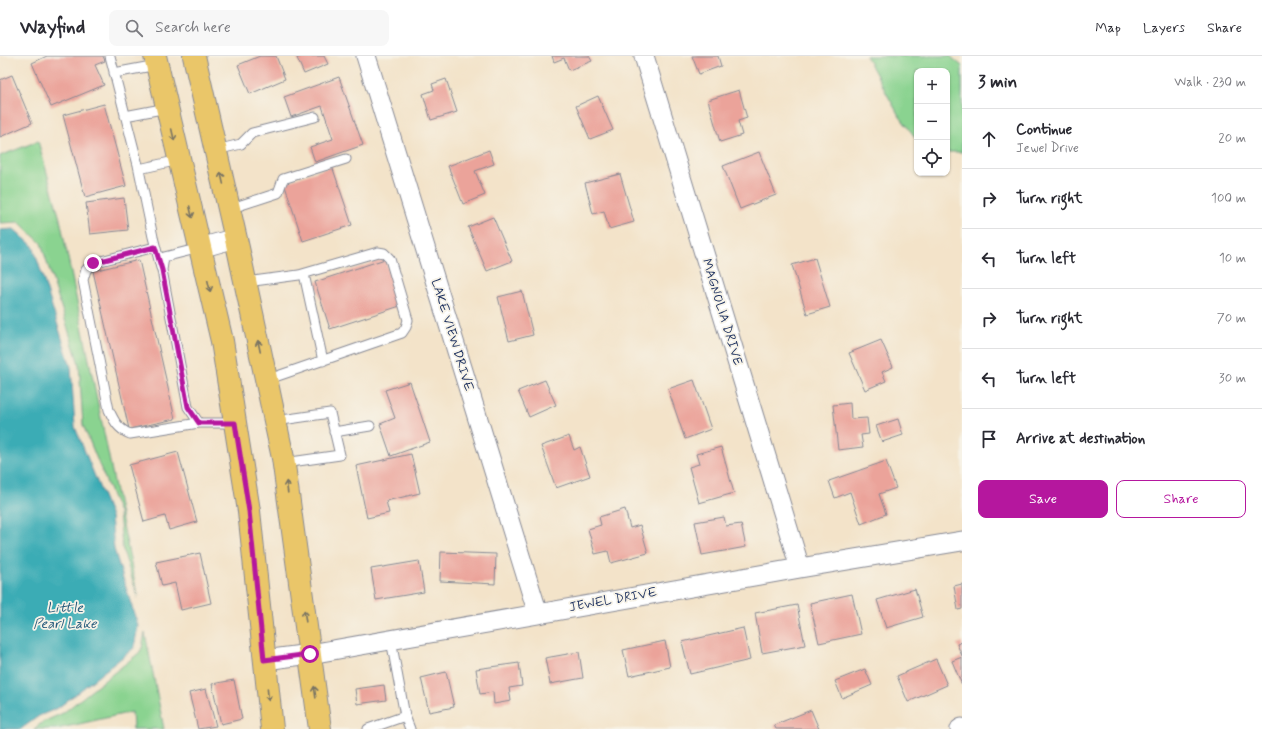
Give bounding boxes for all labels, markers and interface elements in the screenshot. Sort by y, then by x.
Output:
search box [109,10,389,46]
text: Wayfind [20,15,85,40]
icon: search [123,17,145,39]
text: Search here [155,18,231,38]
text: Map [1095,19,1121,37]
text: Layers [1143,19,1185,37]
text: Share [1207,19,1242,37]
map controls [914,68,950,176]
button: + [914,68,950,104]
text: 3 min [978,71,1017,93]
text: Walk · 230 m [1174,74,1246,91]
button: − [914,104,950,140]
text: Continue [1016,120,1072,140]
one-way arrow [170,128,178,141]
icon: ahead [978,128,1000,150]
text: 20 m [1218,130,1246,147]
button: locate [914,140,950,176]
text: Jewel Drive [1016,140,1079,157]
one-way arrow [218,172,226,185]
icon: right [978,188,1000,210]
text: Turn right [1016,189,1083,209]
text: 100 m [1211,190,1246,207]
one-way arrow [188,205,196,218]
icon: left [978,248,1000,270]
text: Turn left [1016,249,1076,269]
text: 10 m [1219,250,1246,267]
route end [84,254,102,272]
street label: MAGNOLIA DRIVE [698,257,746,368]
street label: LAKE VIEW DRIVE [427,277,477,393]
one-way arrow [206,279,213,292]
icon: right [978,308,1000,330]
text: Turn right [1016,309,1083,329]
text: 70 m [1217,310,1246,327]
one-way arrow [255,340,263,353]
icon: left [978,368,1000,390]
text: Turn left [1016,369,1076,389]
text: 30 m [1219,370,1246,387]
icon: arrive [978,428,1000,450]
text: Arrive at destination [1016,429,1145,449]
button: Save [978,480,1108,518]
button: Share [1116,480,1246,518]
one-way arrow [283,481,291,494]
street label: JEWEL DRIVE [568,584,658,616]
water label: Little Pearl Lake [33,599,97,633]
one-way arrow [301,610,308,623]
route start [301,645,319,663]
one-way arrow [311,686,319,699]
one-way arrow [264,688,272,701]

